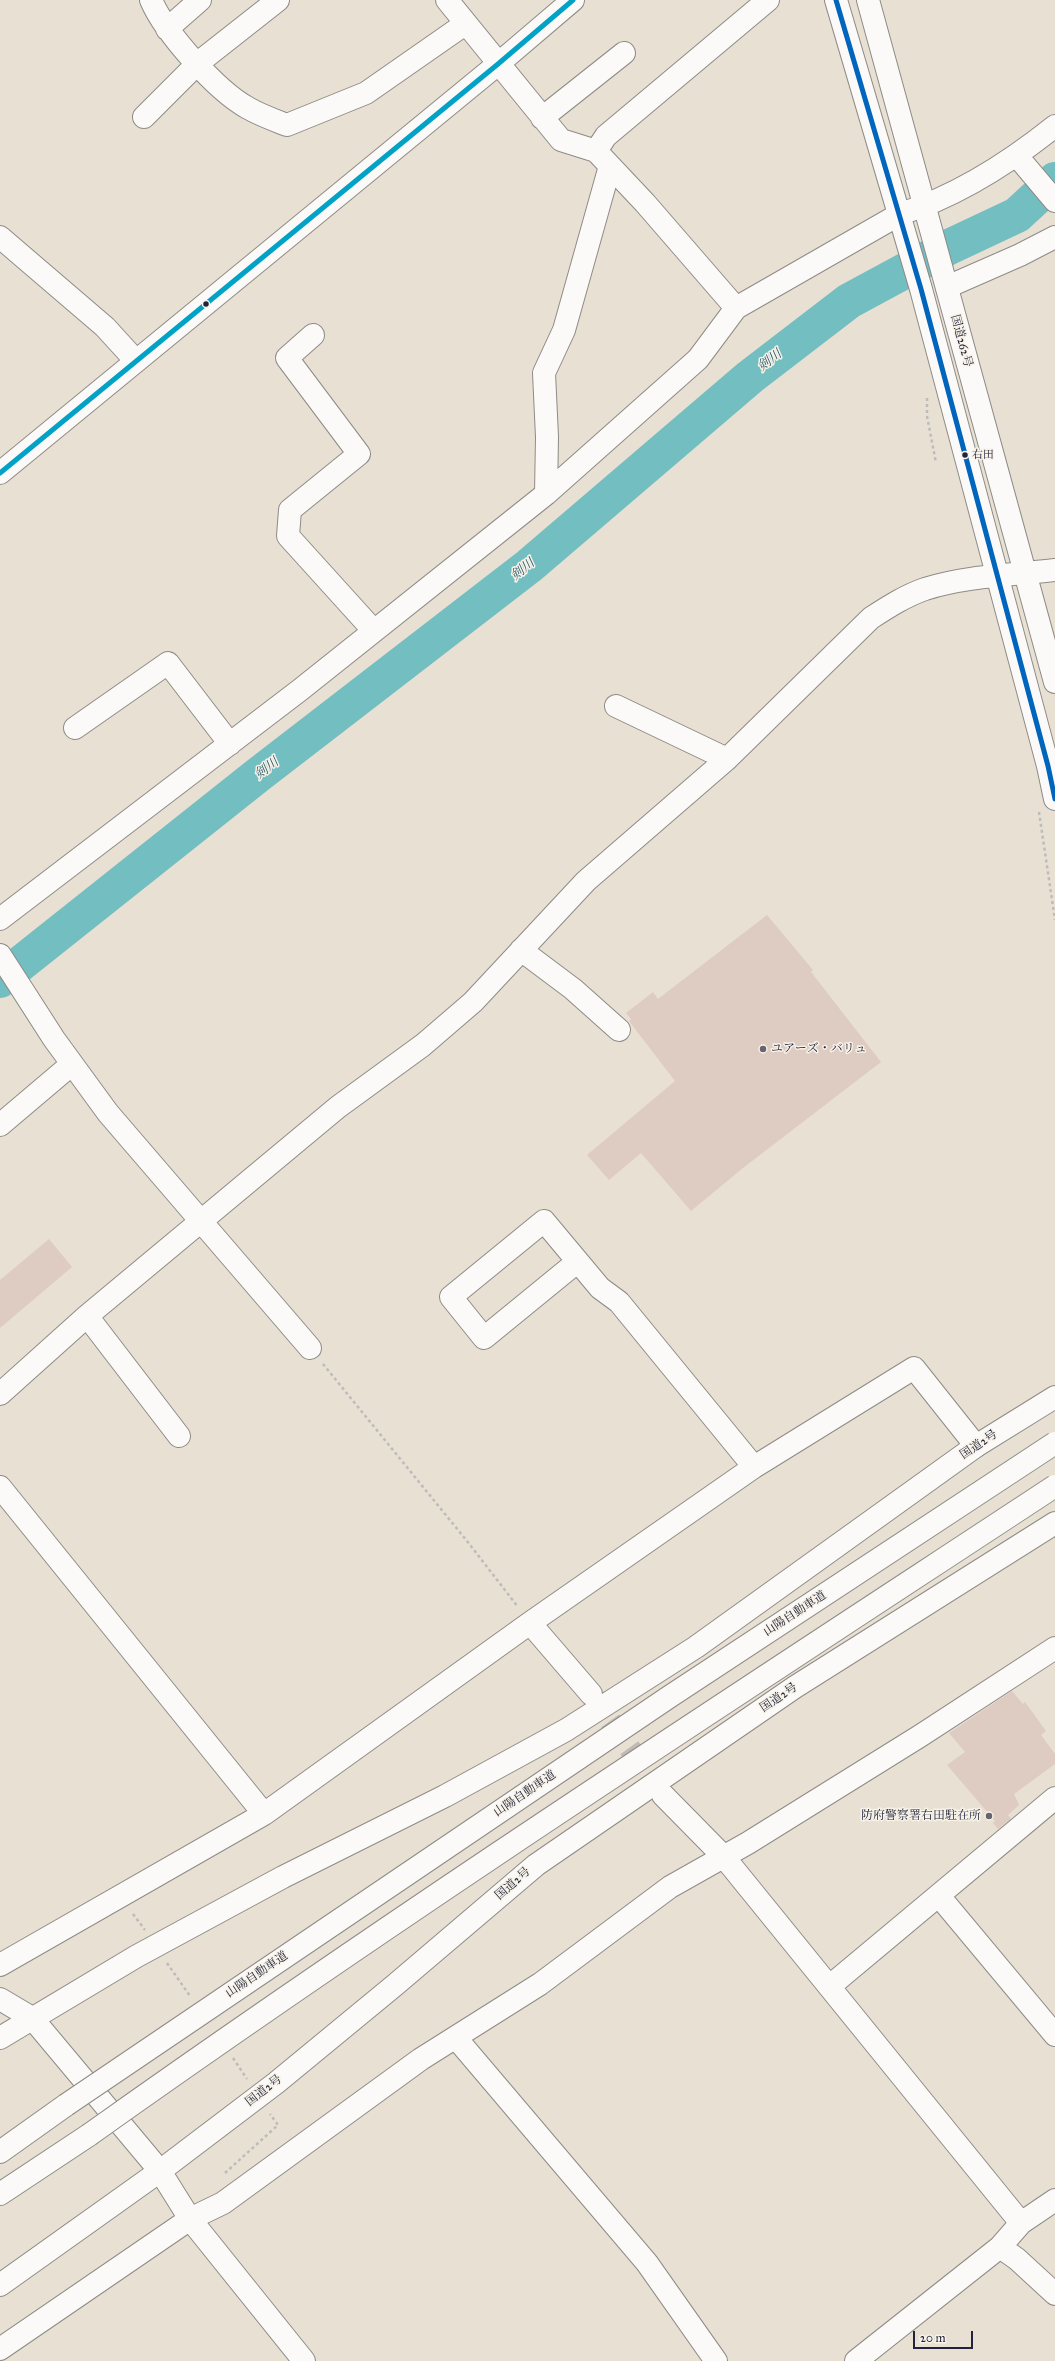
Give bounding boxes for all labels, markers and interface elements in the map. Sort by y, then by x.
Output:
unlabelled marker [201,299,211,309]
street label: 国道262号 [947,313,975,369]
water label: 剣川 [755,347,785,375]
place label: 右田 [972,448,994,462]
marker: 右田 [960,450,970,460]
water label: 剣川 [508,556,538,584]
water label: 剣川 [252,755,282,783]
place label: ユアーズ・バリュ [771,1042,867,1056]
marker: ユアーズ・バリュ [758,1044,768,1054]
street label: 国道2号 [958,1427,1000,1463]
street label: 山陽自動車道 [761,1588,829,1640]
street label: 国道2号 [758,1680,800,1716]
street label: 山陽自動車道 [491,1768,559,1820]
place label: 防府警察署右田駐在所 [861,1809,981,1823]
marker: 防府警察署右田駐在所 [984,1811,994,1821]
street label: 国道2号 [492,1865,534,1903]
street label: 山陽自動車道 [223,1949,291,2001]
street label: 国道2号 [243,2072,285,2110]
scale bar [915,2323,975,2349]
text: 20 m [920,2331,946,2345]

